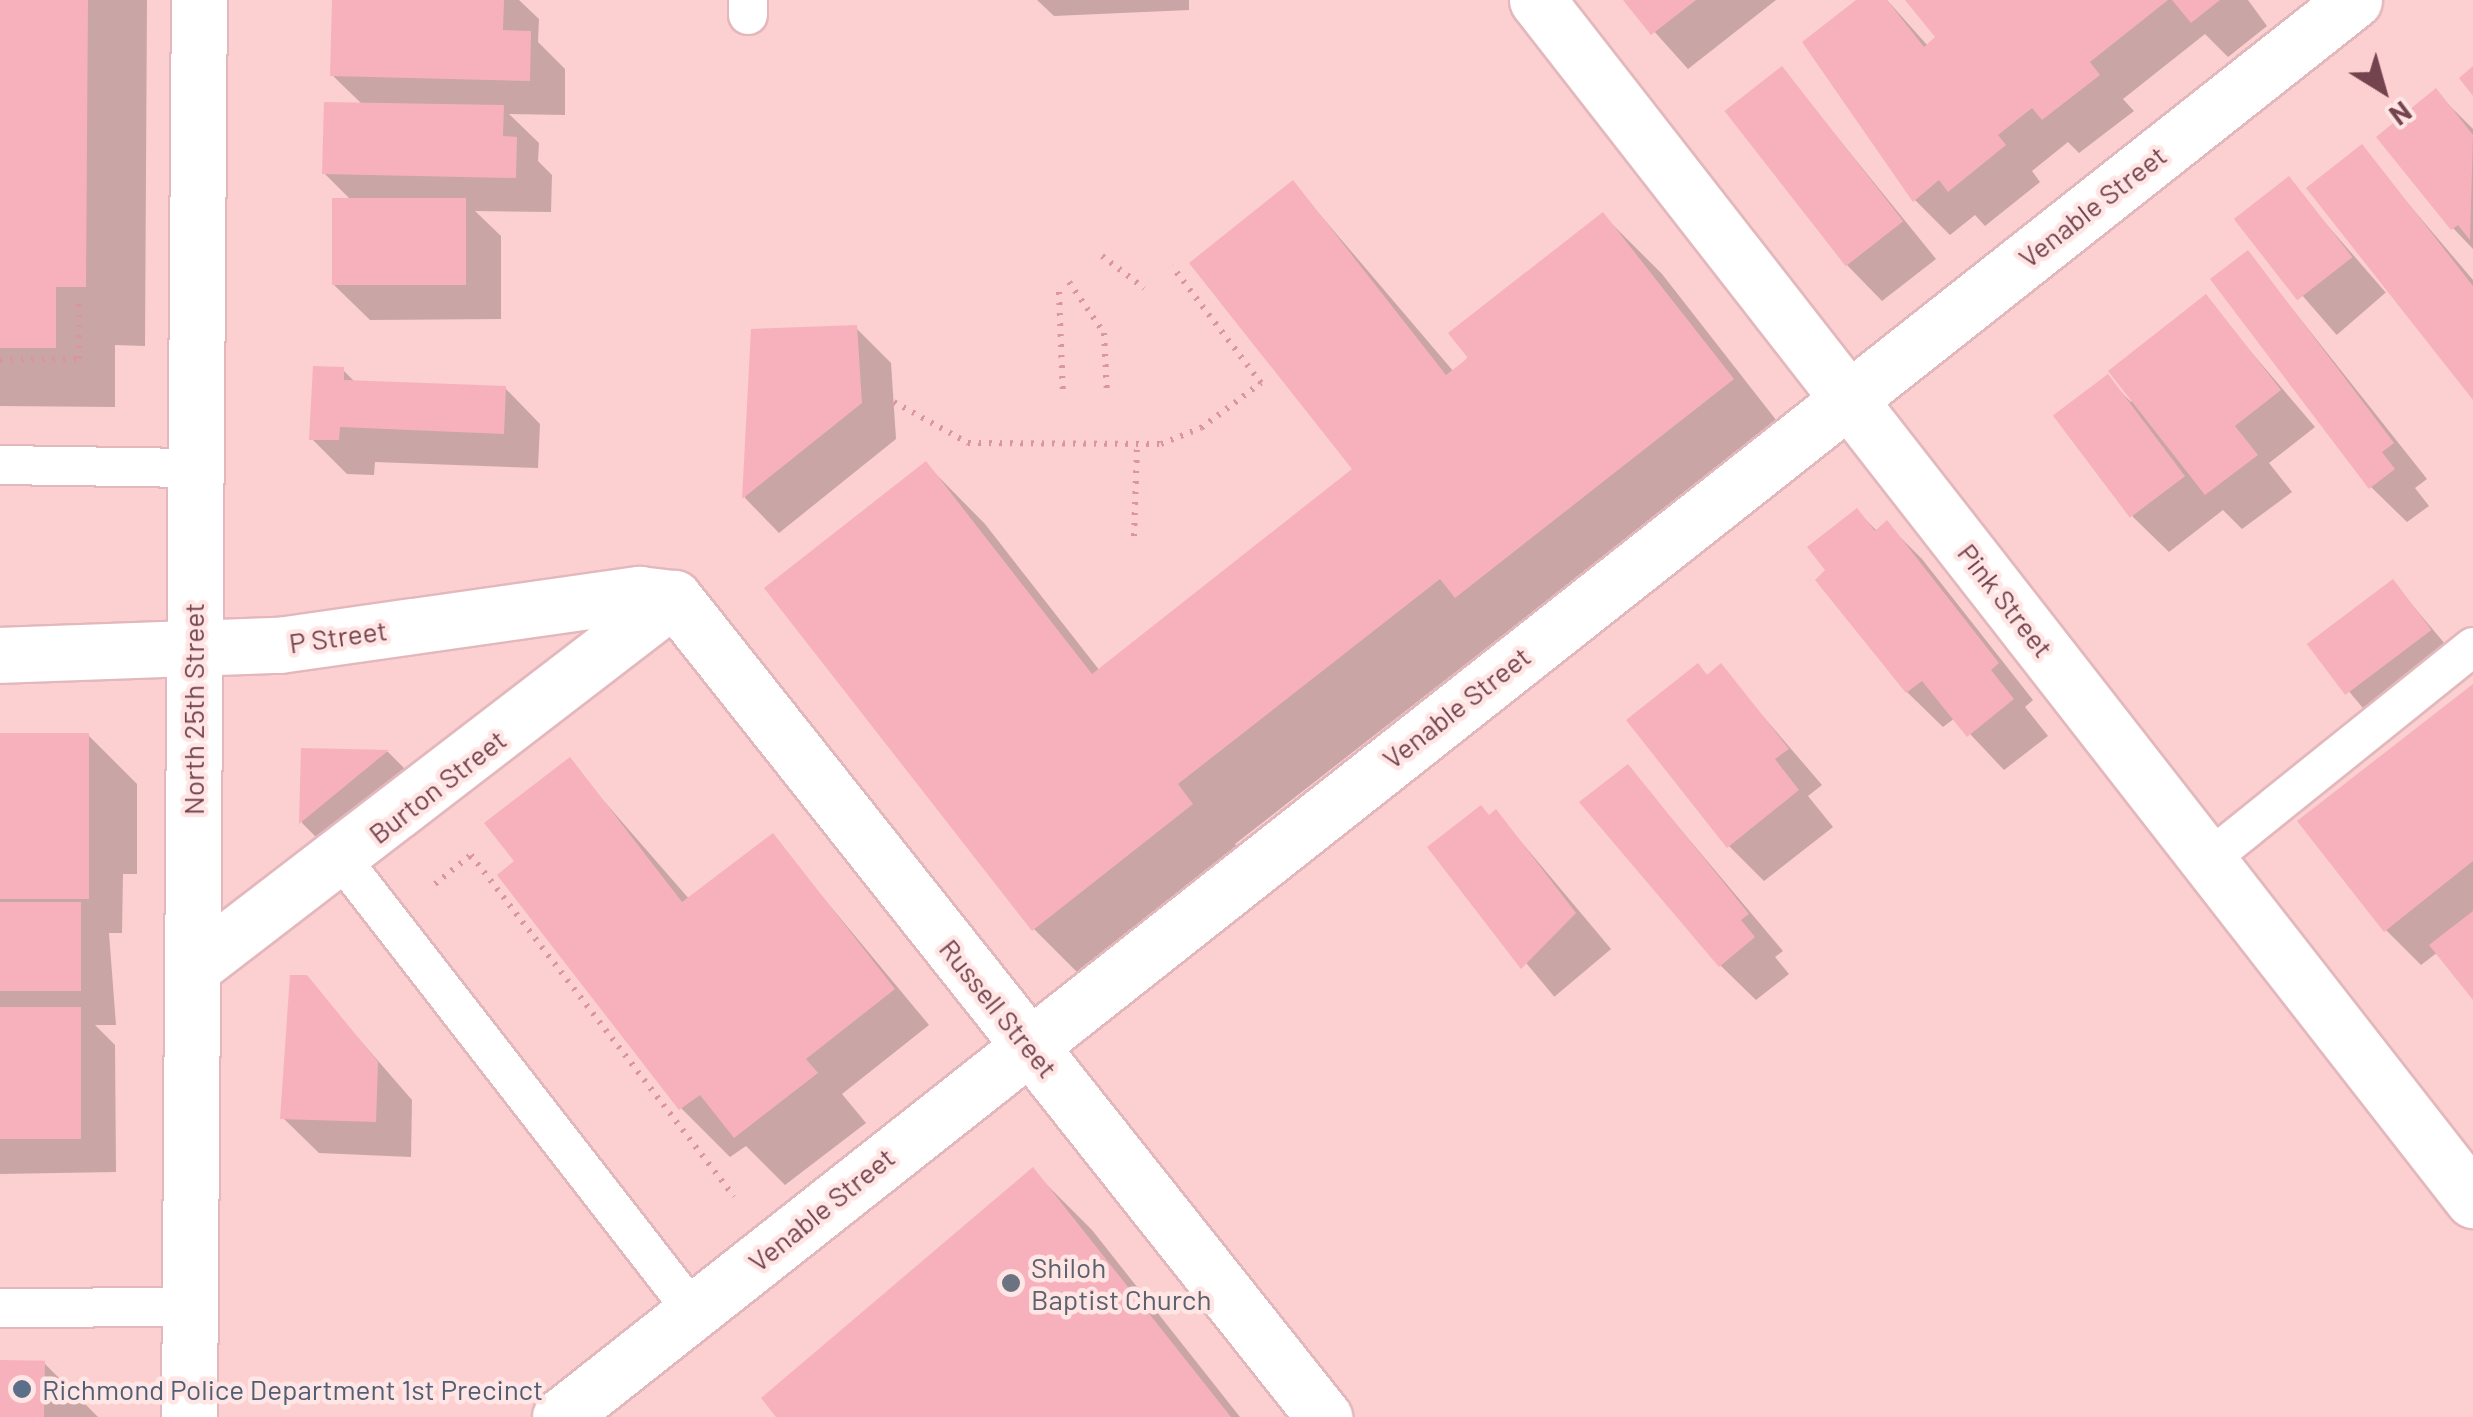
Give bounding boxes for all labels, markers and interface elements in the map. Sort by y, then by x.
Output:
north arrow [2333,40,2433,140]
text: N [2383,95,2419,133]
street label: Venable Street [2011,138,2173,274]
street label: Pink Street [1951,537,2061,663]
street label: North 25th Street [176,603,210,815]
street label: P Street [287,613,389,659]
street label: Venable Street [1375,639,1537,775]
street label: Burton Street [362,722,512,850]
street label: Russell Street [933,932,1065,1084]
street label: Venable Street [741,1140,901,1278]
place label: Shiloh Baptist Church [1031,1250,1212,1316]
marker: Shiloh Baptist Church [1000,1272,1022,1294]
place label: Richmond Police Department 1st Precinct [42,1372,543,1406]
marker: Richmond Police Department 1st Precinct [11,1378,33,1400]

